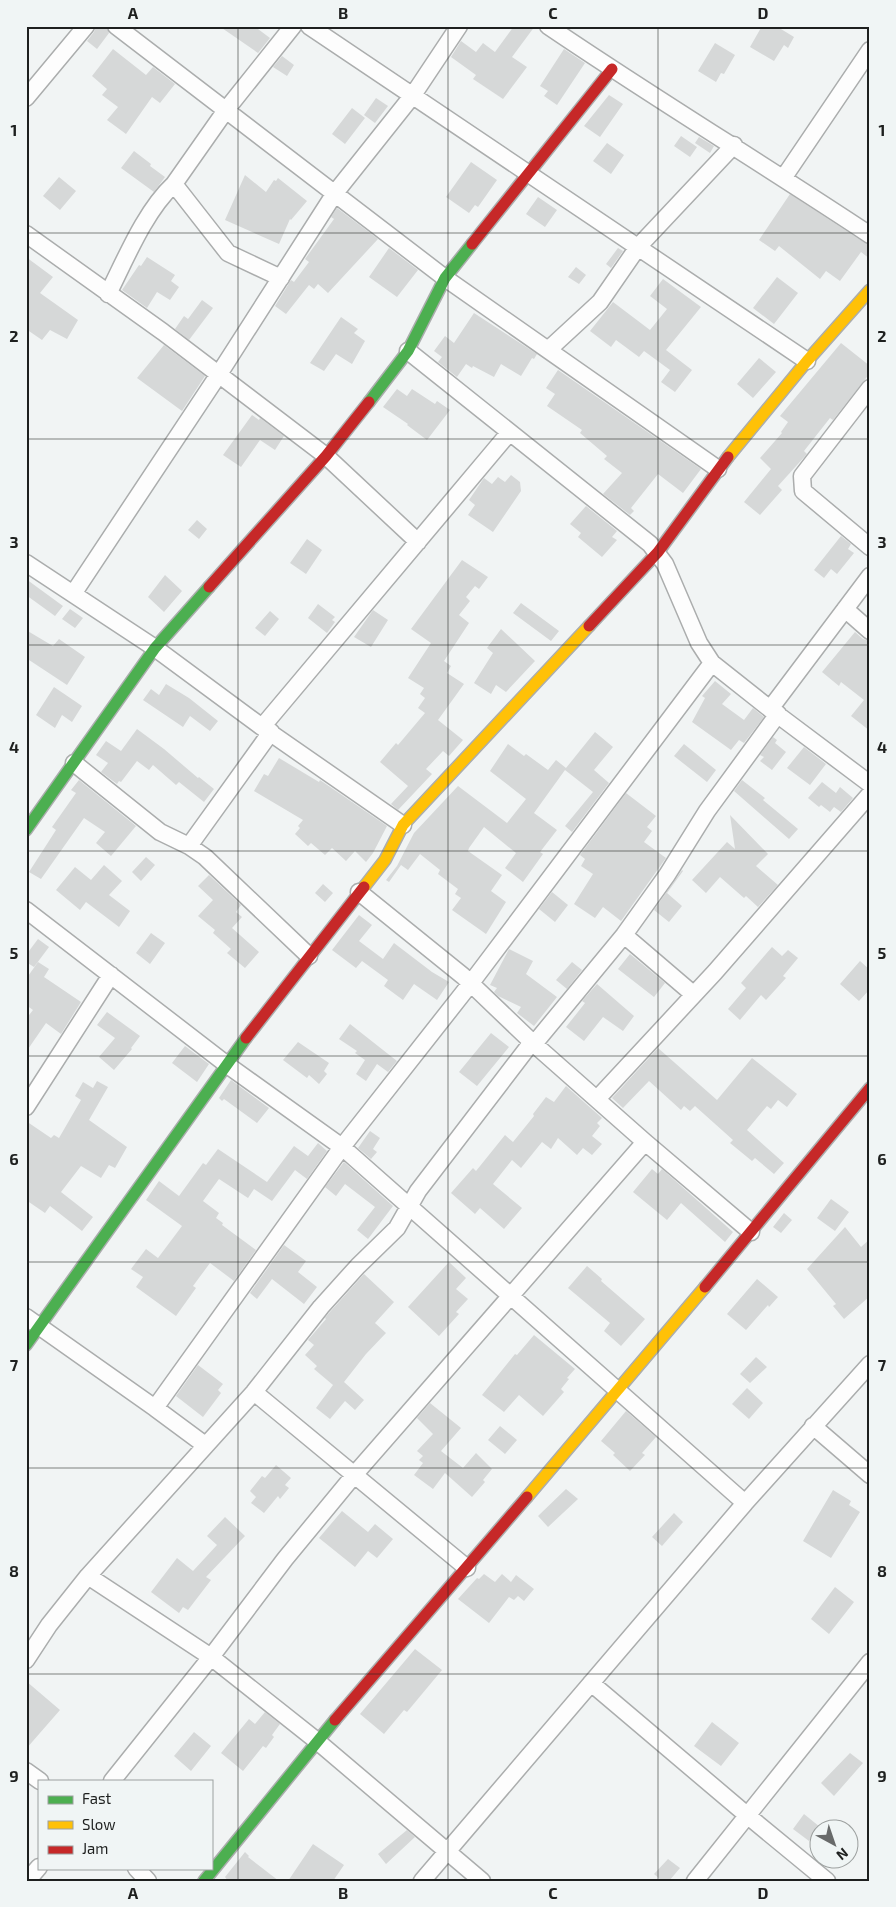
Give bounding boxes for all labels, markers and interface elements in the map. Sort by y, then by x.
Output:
text: A [128,3,139,22]
text: B [338,3,348,22]
text: C [548,3,558,22]
text: D [758,3,769,22]
text: 1 [11,120,17,139]
text: 1 [879,120,885,139]
text: 2 [9,326,19,345]
text: 2 [877,326,887,345]
text: 3 [9,532,19,551]
text: 3 [877,532,887,551]
text: 4 [9,737,19,756]
text: 4 [877,737,887,756]
text: 5 [10,943,19,962]
text: 5 [878,943,887,962]
text: 6 [9,1149,19,1168]
text: 6 [877,1149,887,1168]
text: 7 [10,1355,19,1374]
text: 7 [878,1355,887,1374]
text: 8 [9,1561,19,1580]
text: 8 [877,1561,887,1580]
text: 9 [9,1766,19,1785]
text: 9 [877,1766,887,1785]
legend [38,1780,212,1870]
text: Fast [82,1789,112,1807]
text: Slow [82,1815,116,1833]
north arrow [808,1820,858,1870]
text: Jam [82,1839,108,1857]
text: N [833,1845,852,1864]
text: A [128,1883,139,1902]
text: B [338,1883,348,1902]
text: C [548,1883,558,1902]
text: D [758,1883,769,1902]

